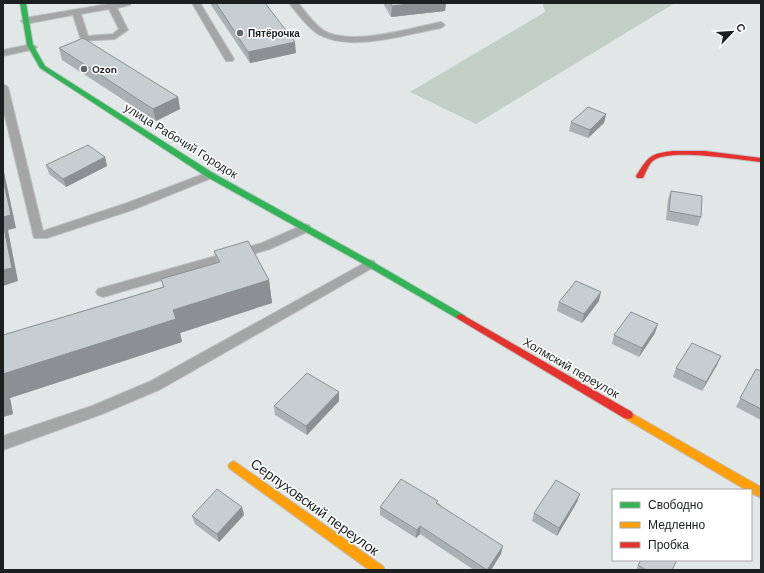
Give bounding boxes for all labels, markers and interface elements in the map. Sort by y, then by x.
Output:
north arrow [712,12,752,52]
text: С [733,21,749,34]
place label: Пятёрочка [248,27,300,40]
marker: Пятёрочка [235,28,245,38]
place label: Ozon [92,63,117,76]
marker: Ozon [79,64,89,74]
street label: улица Рабочий Городок [121,100,241,183]
street label: Холмский переулок [520,334,623,402]
street label: Серпуховский переулок [247,454,383,560]
legend [612,489,752,561]
text: Свободно [648,497,703,513]
text: Медленно [648,517,705,533]
text: Пробка [648,537,689,553]

